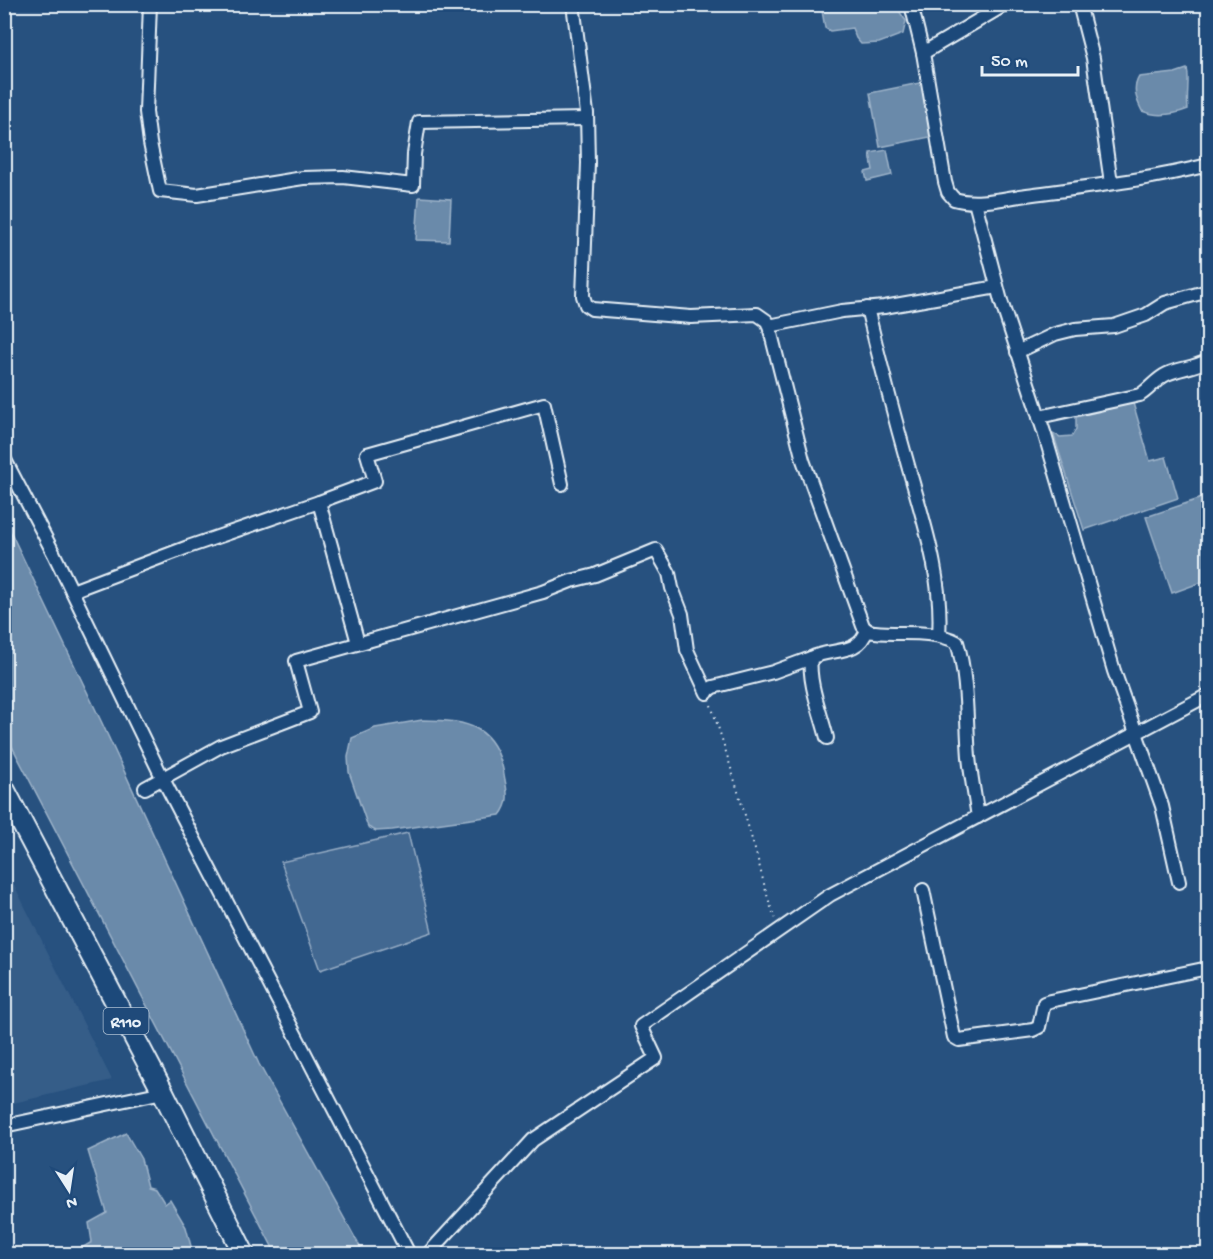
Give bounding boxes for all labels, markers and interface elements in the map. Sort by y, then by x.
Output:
scale bar [982,39,1078,77]
text: 50 m [991,52,1028,73]
road number: R110 [104,1008,148,1034]
north arrow [39,1160,99,1220]
text: N [64,1191,78,1212]

